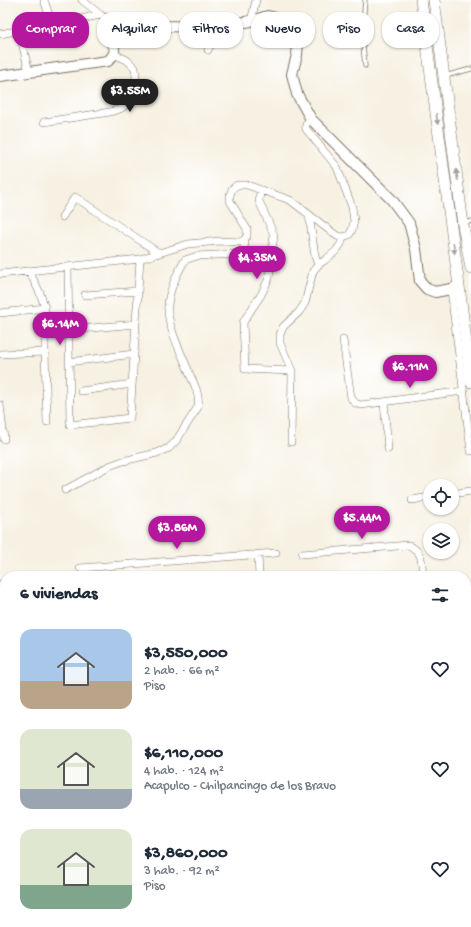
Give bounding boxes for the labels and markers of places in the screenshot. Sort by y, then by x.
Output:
pin: $3.55M [97,79,163,113]
pin: $4.35M [224,246,290,280]
pin: $6.14M [27,312,93,346]
pin: $6.11M [377,355,443,389]
pin: $5.44M [329,506,395,540]
pin: $3.86M [144,516,210,550]

